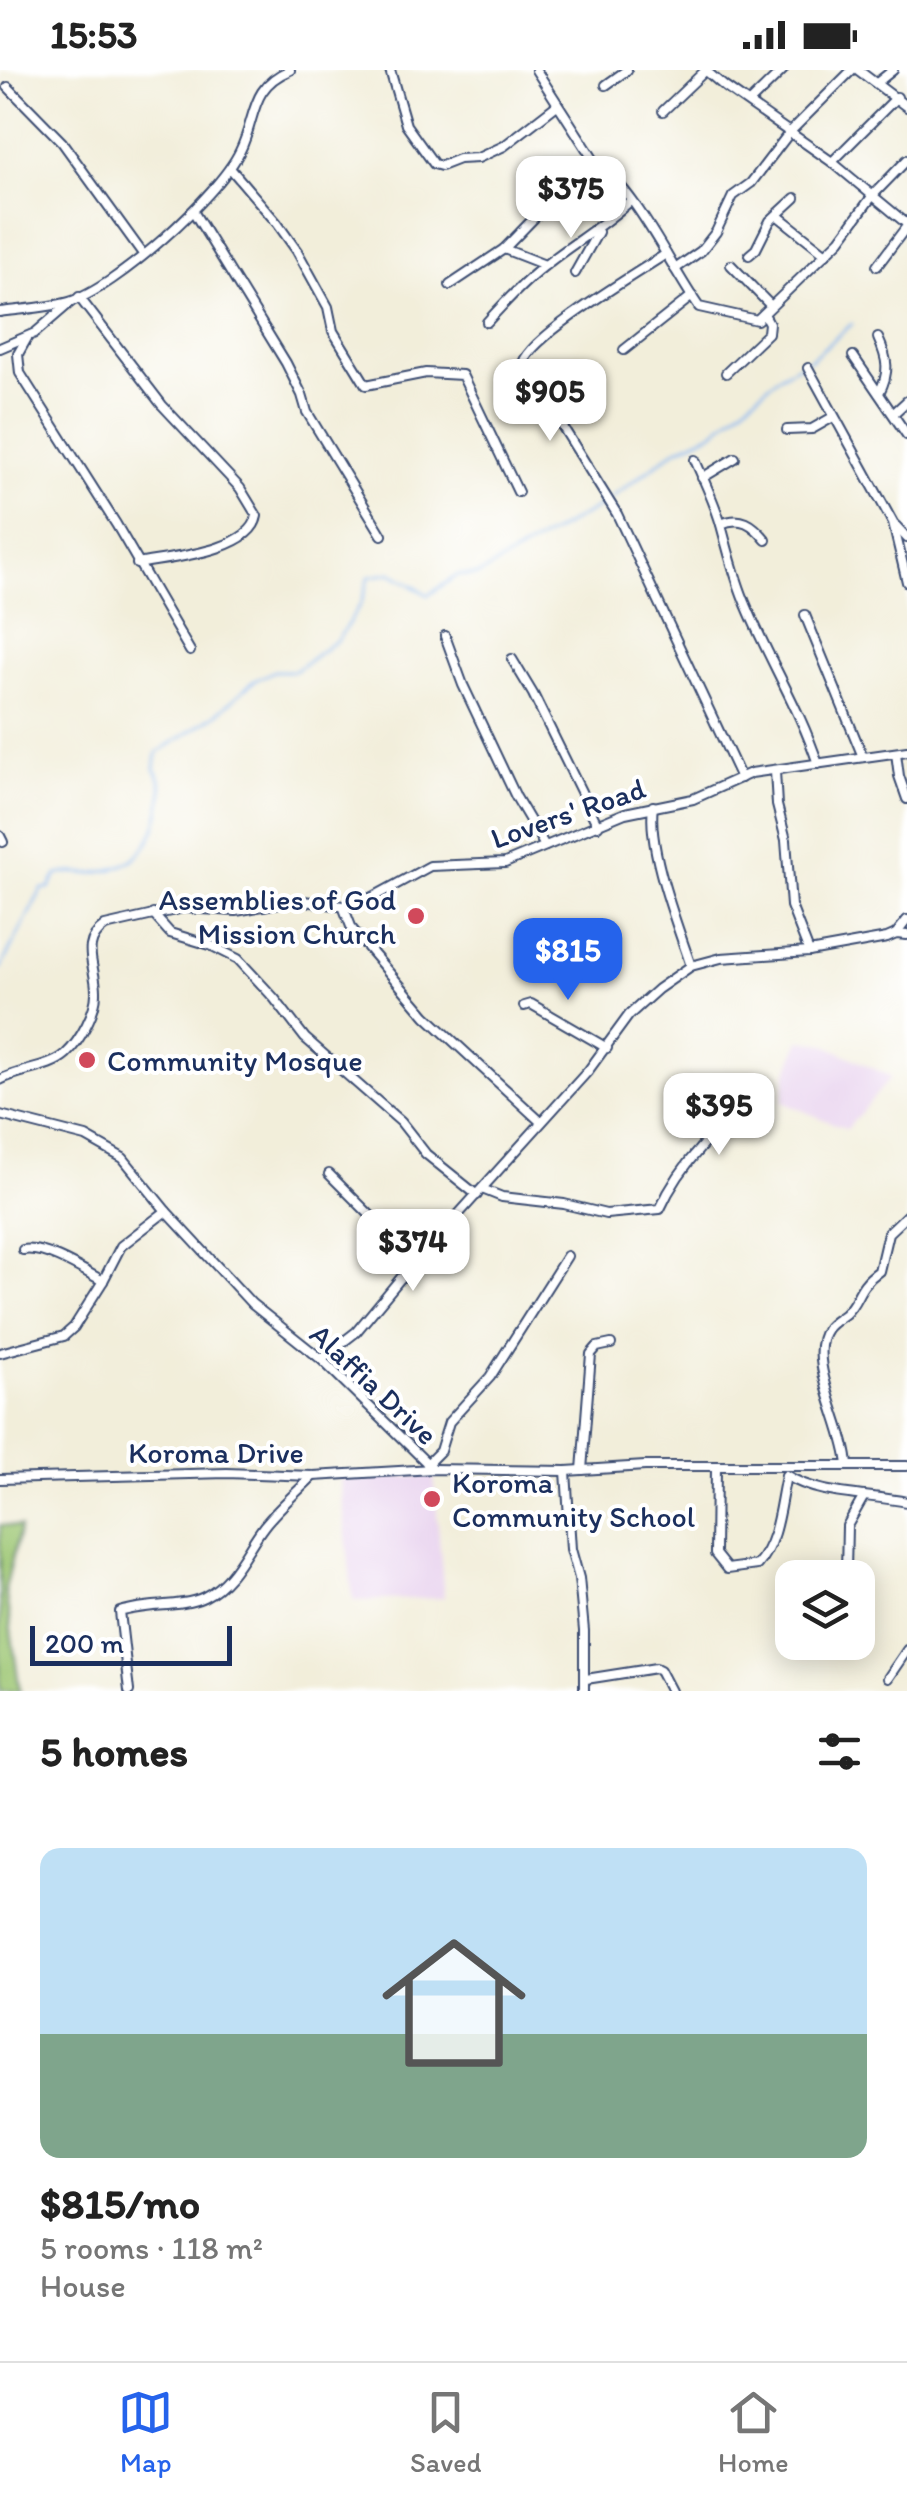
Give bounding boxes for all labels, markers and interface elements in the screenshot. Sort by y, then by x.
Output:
text: 15:53 [50,12,138,58]
pin: $375 [512,156,630,241]
text: $375 [538,169,604,207]
pin: $905 [491,359,609,444]
text: $905 [515,372,585,410]
street label: Lovers' Road [486,769,651,857]
place label: Assemblies of God Mission Church [159,881,396,952]
marker: Assemblies of God Mission Church [405,905,427,927]
pin: $815 [509,918,627,1003]
text: $815 [535,931,601,969]
place label: Community Mosque [107,1042,363,1079]
marker: Community Mosque [76,1049,98,1071]
pin: $395 [660,1073,778,1158]
text: $395 [685,1086,753,1124]
pin: $374 [354,1209,472,1294]
text: $374 [379,1222,447,1260]
street label: Alaffia Drive [302,1315,446,1453]
street label: Koroma Drive [128,1434,304,1471]
place label: Koroma Community School [452,1464,696,1535]
marker: Koroma Community School [421,1488,443,1510]
map controls [775,1560,875,1660]
button: layers [775,1560,875,1660]
scale bar [30,1621,232,1666]
text: 200 m [45,1626,124,1660]
icon: filters [812,1724,867,1779]
text: 5 homes [40,1726,188,1777]
icon: home [364,1913,544,2093]
text: $815/mo [40,2178,200,2229]
text: 5 rooms · 118 m² [40,2229,263,2267]
text: House [40,2267,126,2305]
tab: Map [118,2385,173,2479]
tab: Saved [410,2385,481,2479]
tab: Home [718,2385,789,2479]

